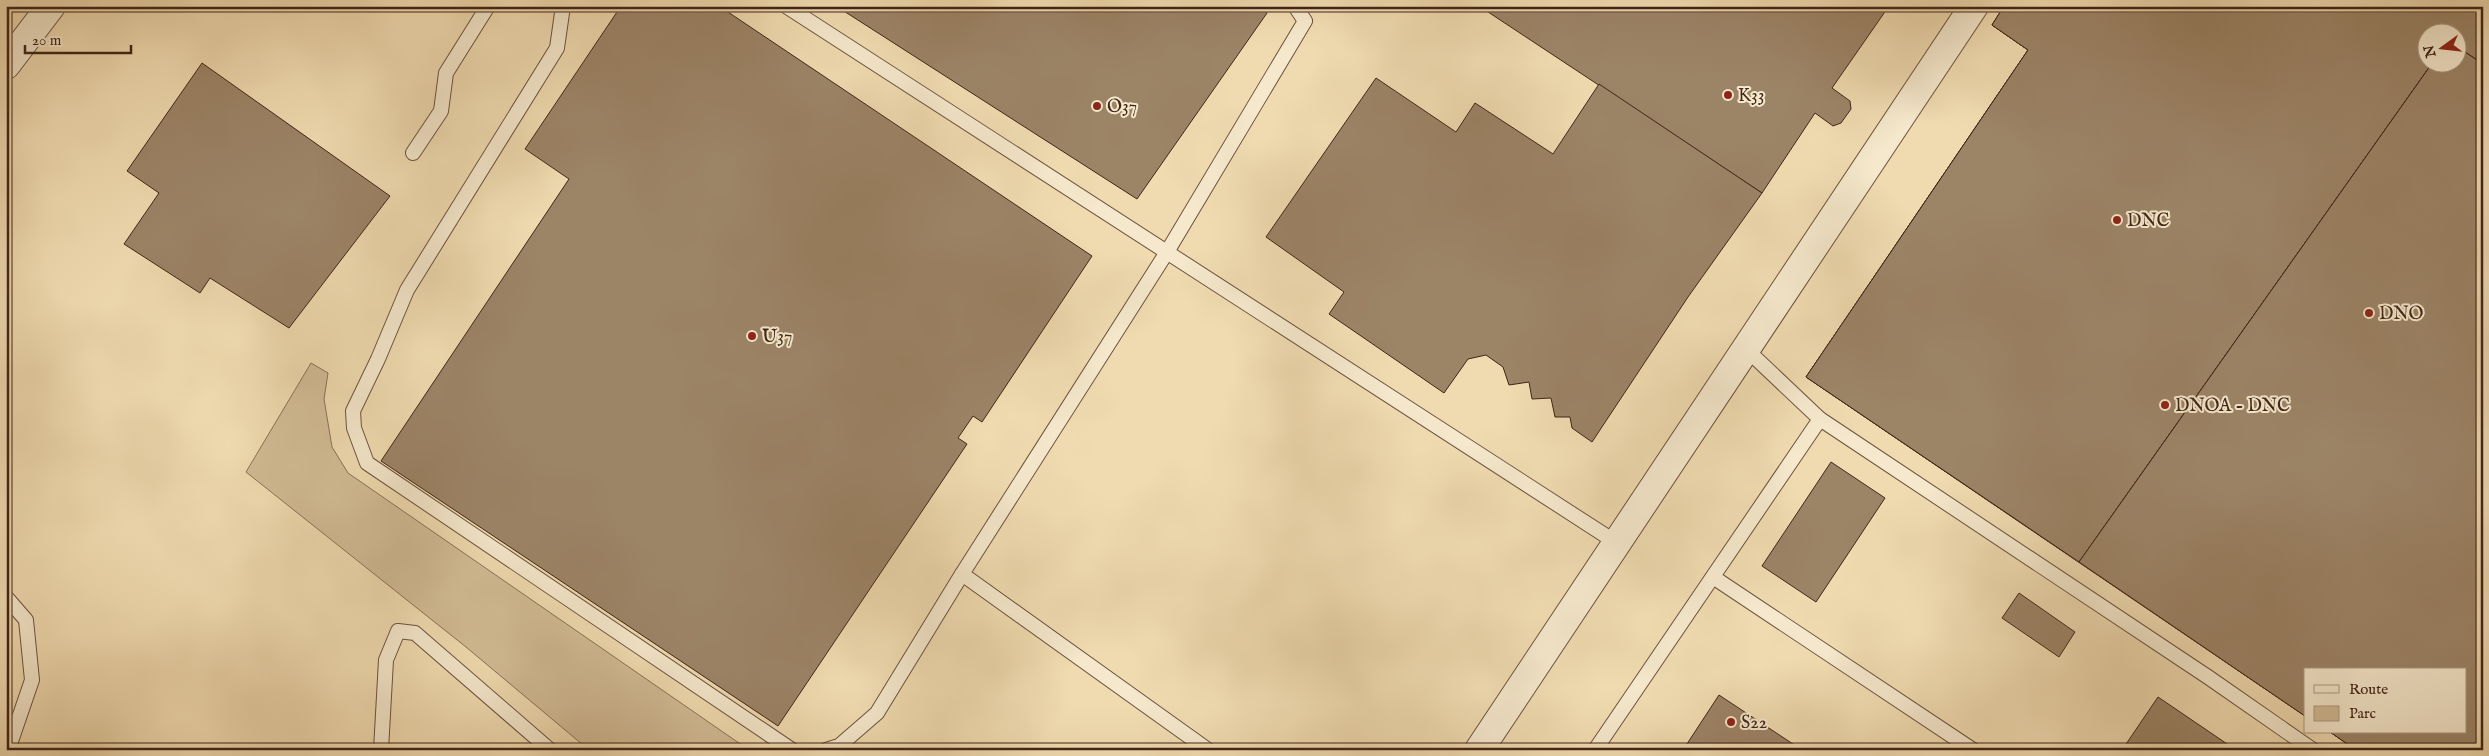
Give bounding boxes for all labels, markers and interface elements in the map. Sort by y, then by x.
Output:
scale bar [25,22,131,54]
north arrow [2416,22,2466,72]
text: 20 m [32,31,62,50]
text: N [2420,43,2441,60]
place label: K33 [1738,85,1764,108]
marker: K33 [1722,89,1734,101]
place label: O37 [1107,96,1137,119]
marker: O37 [1091,100,1103,112]
place label: DNC [2127,210,2170,233]
marker: DNC [2111,214,2123,226]
place label: DNO [2379,303,2424,326]
marker: DNO [2363,307,2375,319]
place label: U37 [762,326,792,349]
marker: U37 [746,330,758,342]
place label: DNOA - DNC [2175,395,2290,418]
marker: DNOA - DNC [2159,399,2171,411]
legend [2304,668,2466,734]
text: Route [2349,680,2388,699]
text: Parc [2349,704,2376,723]
place label: S22 [1741,712,1767,735]
marker: S22 [1725,716,1737,728]

